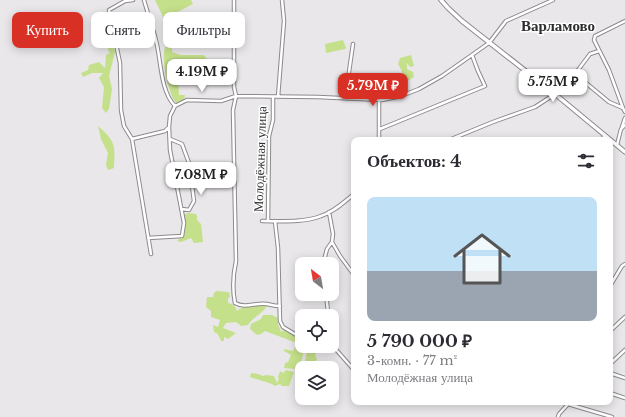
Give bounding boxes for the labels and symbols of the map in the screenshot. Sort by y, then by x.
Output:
district label: Варламово [521,16,595,35]
pin: 4.19M ₽ [165,59,239,93]
pin: 5.75M ₽ [516,69,590,103]
pin: 5.79M ₽ [336,73,410,107]
street label: Молодёжная улица [250,105,270,212]
pin: 7.08M ₽ [164,162,238,196]
north arrow [295,257,339,301]

